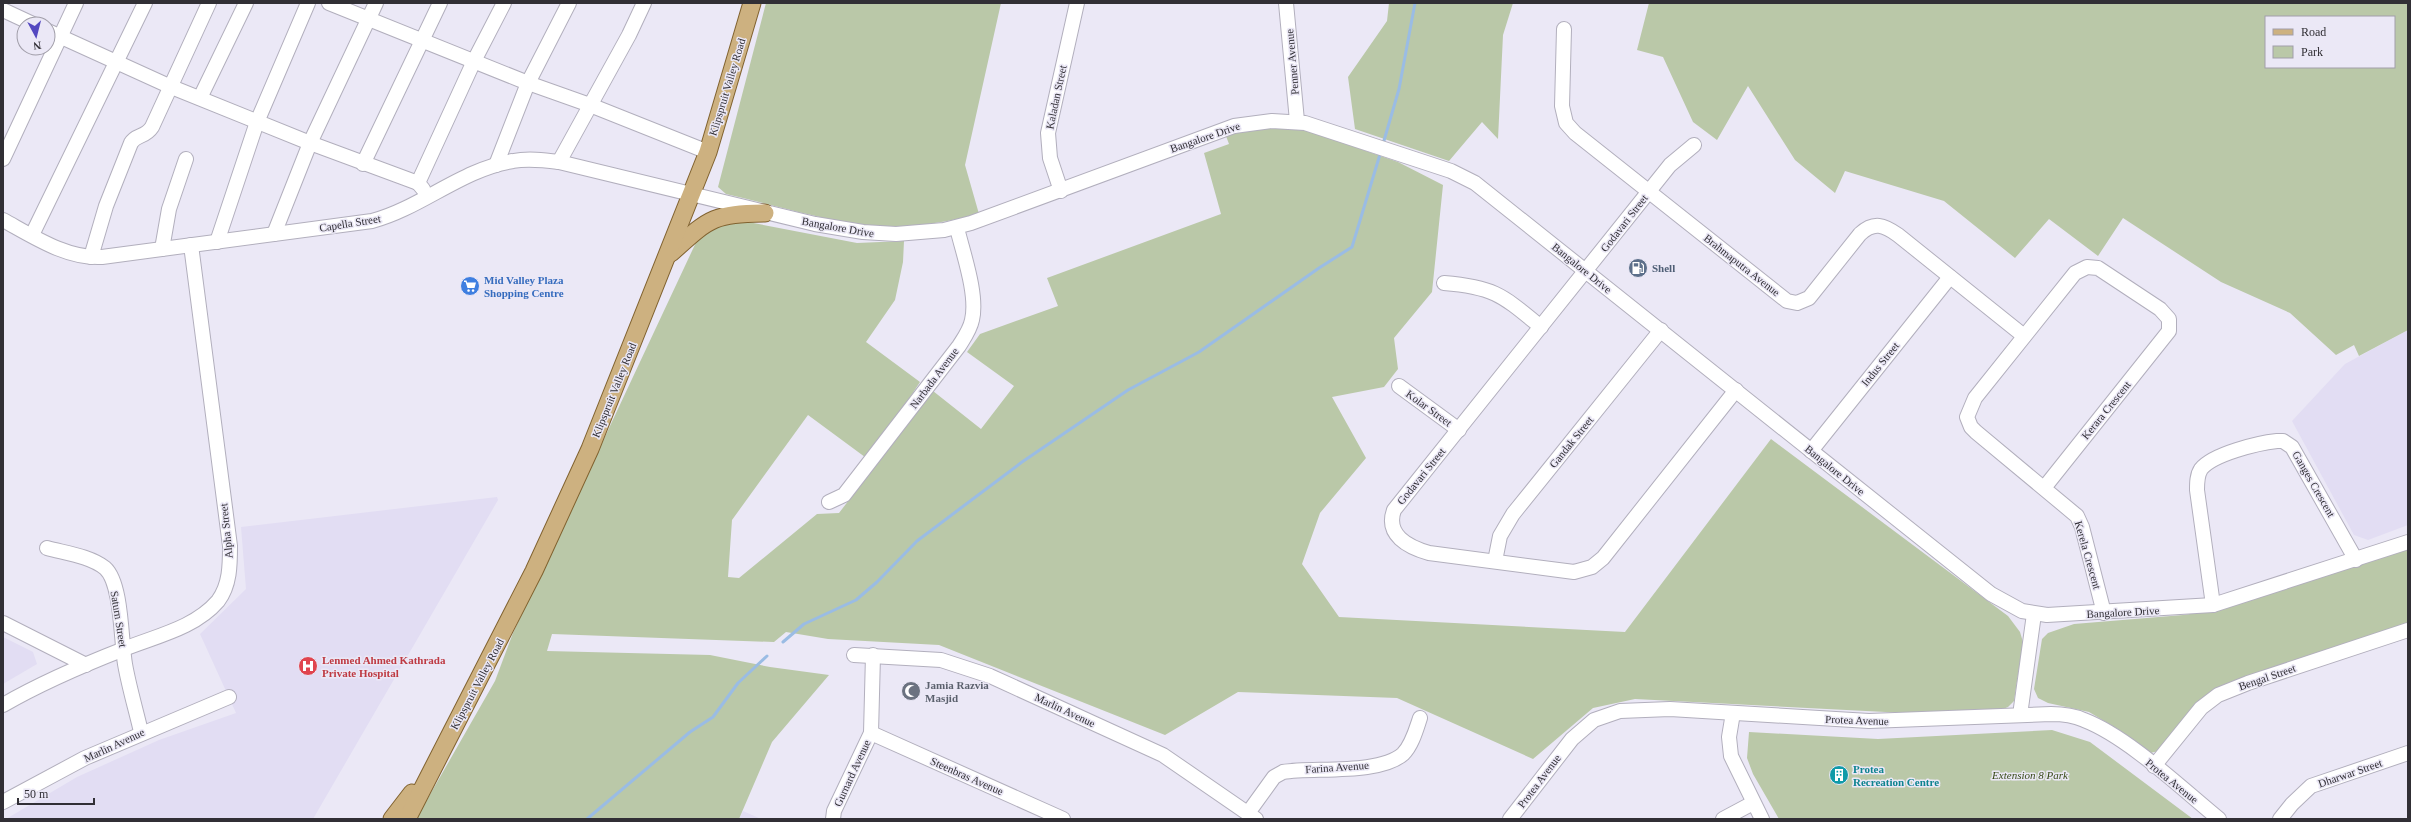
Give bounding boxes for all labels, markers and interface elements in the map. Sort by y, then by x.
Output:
north arrow [16,16,56,56]
legend [2265,16,2395,68]
text: Road [2301,25,2326,39]
street label: Penner Avenue [1283,28,1301,95]
street label: Klipspruit Valley Road [706,36,748,137]
text: N [32,39,42,52]
text: Park [2301,45,2323,59]
street label: Kaladan Street [1043,64,1069,130]
street label: Bangalore Drive [1169,119,1242,155]
street label: Godavari Street [1598,192,1650,254]
street label: Capella Street [318,212,382,234]
street label: Bangalore Drive [801,215,875,239]
street label: Brahmaputra Avenue [1702,232,1782,298]
street label: Bangalore Drive [1550,240,1614,296]
fuel station icon: Shell [1627,257,1649,279]
place label: Shell [1652,262,1675,274]
place label: Mid Valley Plaza Shopping Centre [484,274,564,299]
supermarket icon: Mid Valley Plaza Shopping Centre [459,275,481,297]
street label: Klipspruit Valley Road [589,340,639,439]
street label: Indus Street [1859,340,1901,388]
street label: Narbada Avenue [907,345,961,411]
street label: Kerara Crescent [2079,379,2133,441]
street label: Kolar Street [1404,387,1454,429]
street label: Gandak Street [1547,414,1595,470]
street label: Bangalore Drive [1803,442,1867,498]
street label: Godavari Street [1395,445,1447,507]
street label: Ganges Crescent [2290,449,2338,519]
street label: Alpha Street [217,503,235,559]
street label: Kerela Crescent [2073,519,2103,591]
street label: Saturn Street [109,590,129,648]
street label: Bangalore Drive [2086,604,2160,620]
street label: Klipspruit Valley Road [448,636,506,732]
place label: Lenmed Ahmed Kathrada Private Hospital [322,654,446,679]
hospital icon: Lenmed Ahmed Kathrada Private Hospital [297,655,319,677]
street label: Bengal Street [2237,662,2297,692]
place label: Jamia Razvia Masjid [925,679,989,704]
mosque icon: Jamia Razvia Masjid [900,680,922,702]
street label: Marlin Avenue [1033,691,1097,729]
street label: Protea Avenue [1825,713,1889,727]
street label: Marlin Avenue [82,726,146,764]
street label: Gurnard Avenue [831,738,873,808]
street label: Protea Avenue [1515,752,1563,810]
street label: Steenbras Avenue [929,755,1005,797]
street label: Protea Avenue [2143,756,2201,806]
street label: Dharwar Street [2316,756,2384,790]
street label: Farina Avenue [1305,759,1369,775]
place label: Protea Recreation Centre [1853,763,1939,788]
building icon: Protea Recreation Centre [1828,764,1850,786]
park label: Extension 8 Park [1991,769,2069,781]
scale bar [18,780,94,806]
text: 50 m [24,787,49,801]

